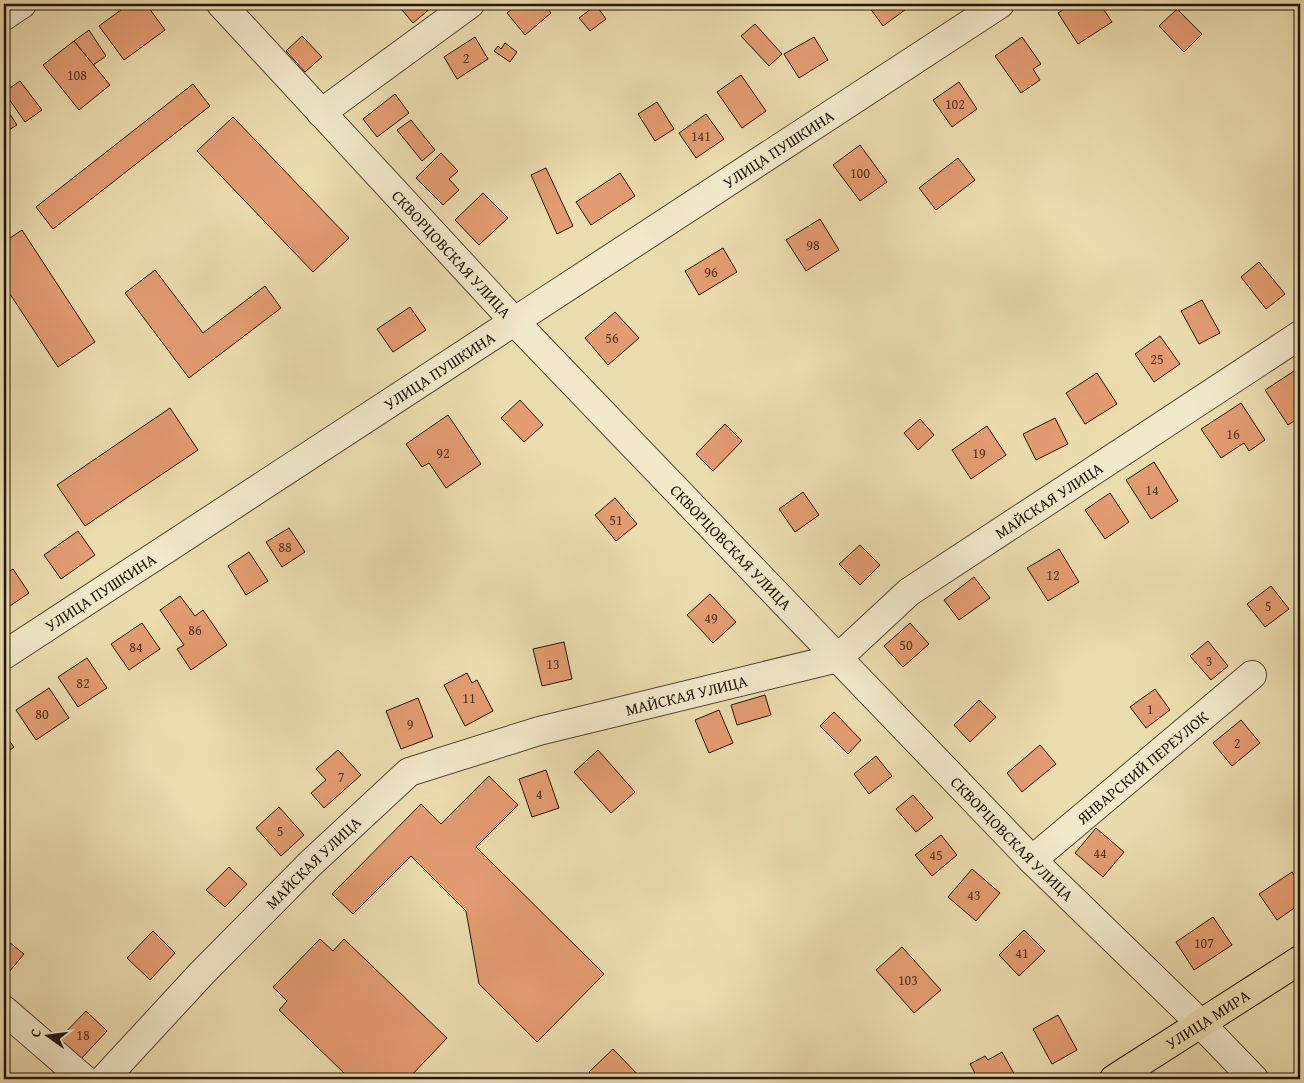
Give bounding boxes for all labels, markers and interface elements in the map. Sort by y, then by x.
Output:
house number: 2 [463,48,469,68]
house number: 108 [67,65,87,85]
house number: 102 [945,94,965,114]
street label: УЛИЦА ПУШКИНА [718,104,839,194]
house number: 141 [691,126,711,146]
house number: 100 [850,163,870,183]
street label: СКВОРЦОВСКАЯ УЛИЦА [386,184,517,323]
house number: 98 [806,235,820,255]
house number: 96 [704,262,718,282]
street label: УЛИЦА ПУШКИНА [379,325,500,416]
house number: 56 [605,328,619,348]
house number: 25 [1150,349,1164,369]
house number: 16 [1226,424,1240,444]
house number: 92 [436,443,450,463]
house number: 19 [972,443,986,463]
street label: МАЙСКАЯ УЛИЦА [990,456,1108,545]
street label: СКВОРЦОВСКАЯ УЛИЦА [665,478,798,616]
house number: 14 [1145,480,1159,500]
house number: 51 [609,510,623,530]
house number: 88 [278,537,292,557]
street label: УЛИЦА ПУШКИНА [40,547,161,637]
house number: 12 [1046,565,1060,585]
house number: 5 [1265,596,1271,616]
house number: 49 [704,608,718,628]
house number: 86 [188,620,202,640]
house number: 50 [899,635,913,655]
house number: 84 [129,637,143,657]
house number: 3 [1206,651,1212,671]
house number: 13 [546,654,560,674]
street label: МАЙСКАЯ УЛИЦА [623,668,750,721]
house number: 82 [76,673,90,693]
house number: 11 [462,688,476,708]
house number: 1 [1147,699,1153,719]
house number: 80 [35,704,49,724]
street label: ЯНВАРСКИЙ ПЕРЕУЛОК [1070,705,1213,830]
house number: 9 [407,714,414,734]
house number: 2 [1234,733,1240,753]
house number: 7 [338,767,345,787]
street label: СКВОРЦОВСКАЯ УЛИЦА [945,770,1079,907]
house number: 4 [536,784,543,804]
street label: МАЙСКАЯ УЛИЦА [260,810,366,915]
house number: 5 [277,821,283,841]
house number: 44 [1093,843,1107,863]
house number: 45 [929,845,943,865]
house number: 43 [967,885,981,905]
house number: 107 [1194,933,1214,953]
house number: 41 [1015,943,1029,963]
house number: 103 [898,970,918,990]
street label: УЛИЦА МИРА [1161,983,1255,1055]
north arrow [22,1010,72,1060]
house number: 18 [76,1025,90,1045]
text: С [25,1027,46,1039]

